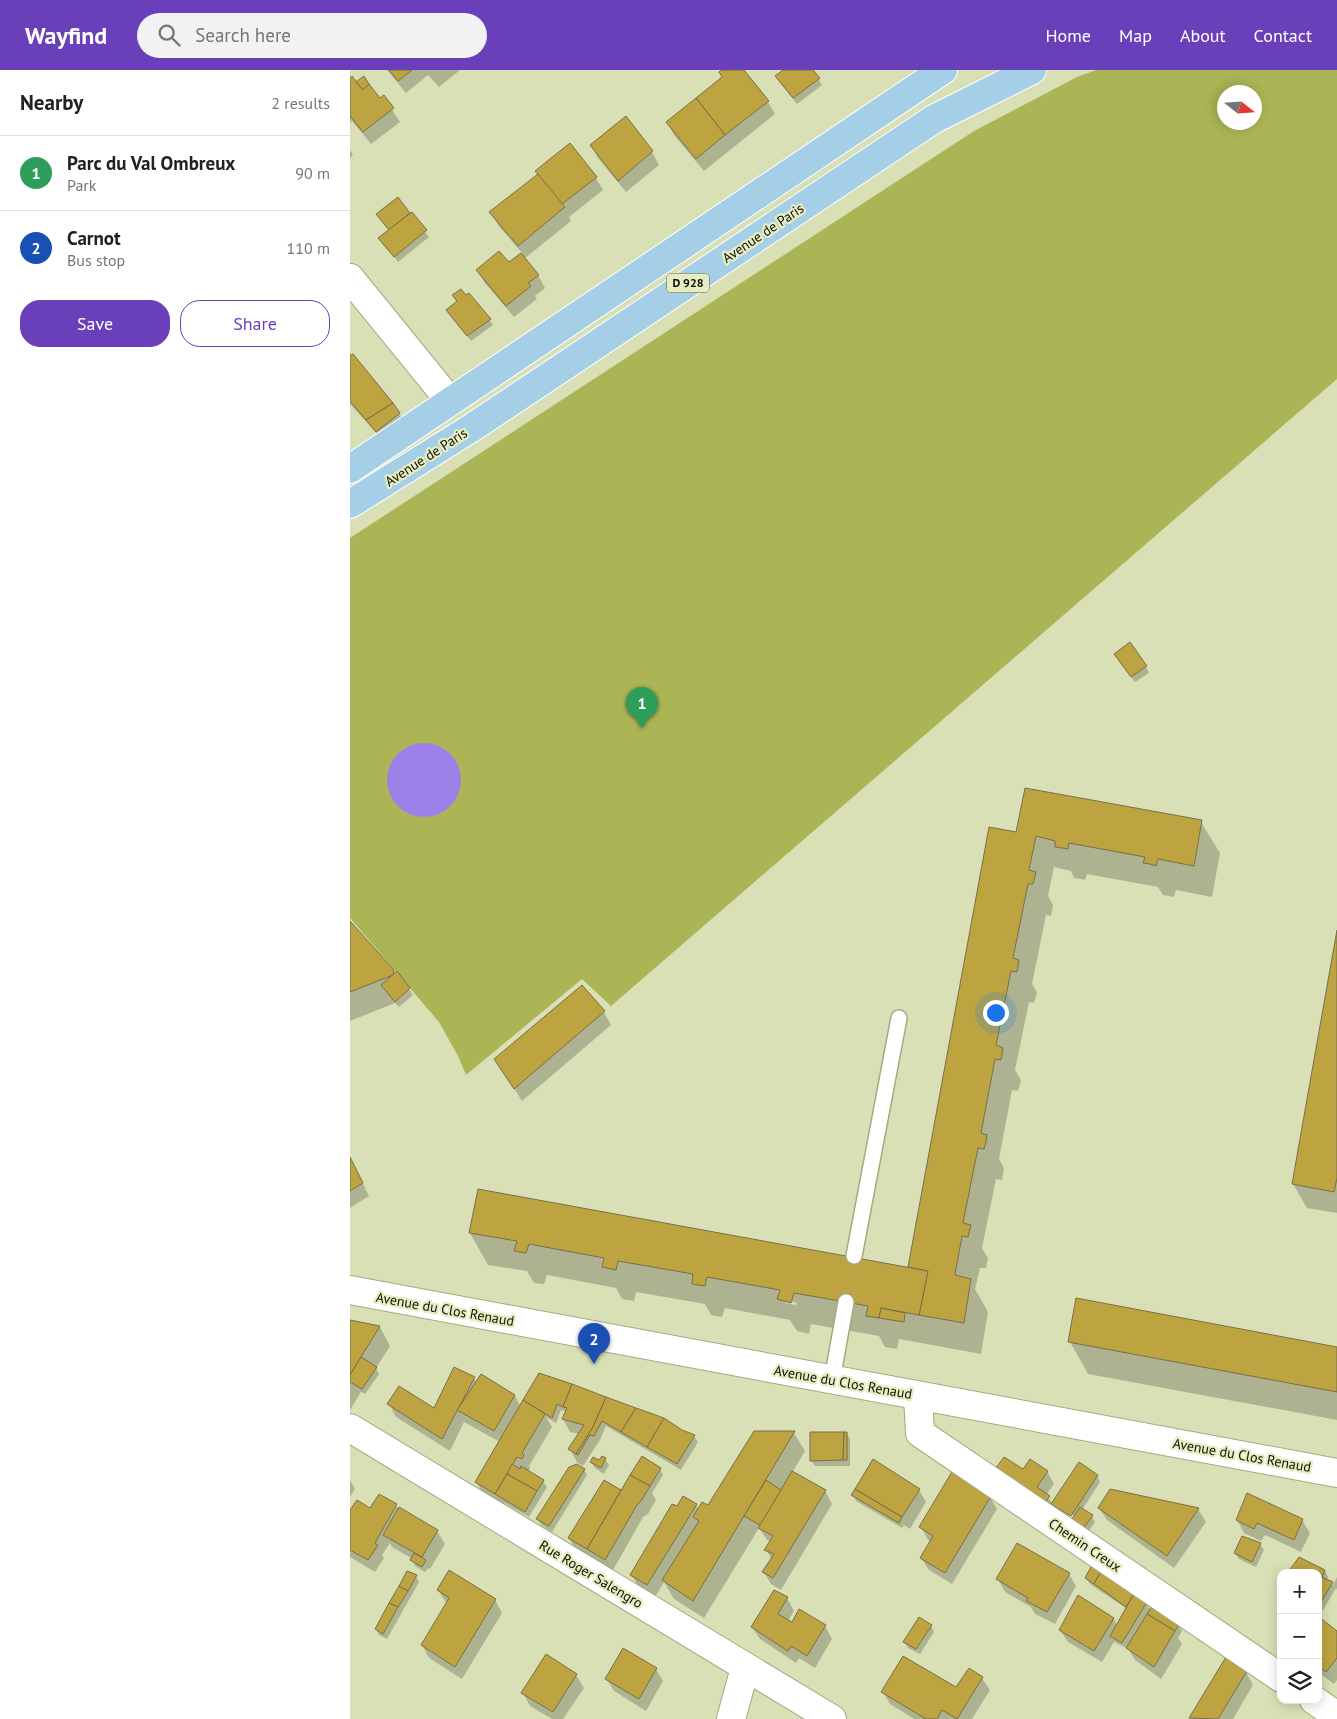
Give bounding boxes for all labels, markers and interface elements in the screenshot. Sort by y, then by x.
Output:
search box [137,13,487,58]
text: Wayfind [25,20,107,51]
icon: search [155,21,183,49]
text: Search here [195,23,291,47]
text: Home [1045,24,1091,47]
text: Map [1119,24,1152,47]
text: About [1180,24,1226,47]
text: Contact [1254,24,1312,47]
north arrow [1217,85,1262,130]
text: Nearby [20,89,83,116]
text: 2 results [271,93,330,113]
text: Parc du Val Ombreux [67,151,235,175]
text: 1 [31,163,41,183]
text: 90 m [295,163,330,183]
text: Park [67,175,96,195]
street label: Avenue de Paris [719,199,807,267]
text: Carnot [67,226,121,250]
text: 2 [31,238,41,258]
text: 110 m [287,238,330,258]
text: Bus stop [67,250,125,270]
road number: D 928 [667,274,709,292]
button: Save [20,300,170,347]
button: Share [180,300,330,347]
street label: Avenue de Paris [381,424,471,490]
pin: 1 [626,687,658,728]
your location [983,1000,1009,1026]
street label: Avenue du Clos Renaud [375,1288,515,1330]
pin: 2 [578,1323,610,1364]
street label: Avenue du Clos Renaud [773,1361,913,1403]
street label: Avenue du Clos Renaud [1172,1434,1312,1476]
street label: Chemin Creux [1045,1514,1125,1576]
street label: Rue Roger Salengro [536,1536,646,1612]
map controls [1277,1569,1322,1704]
button: + [1277,1569,1322,1614]
button: − [1277,1614,1322,1659]
button: layers [1277,1659,1322,1704]

